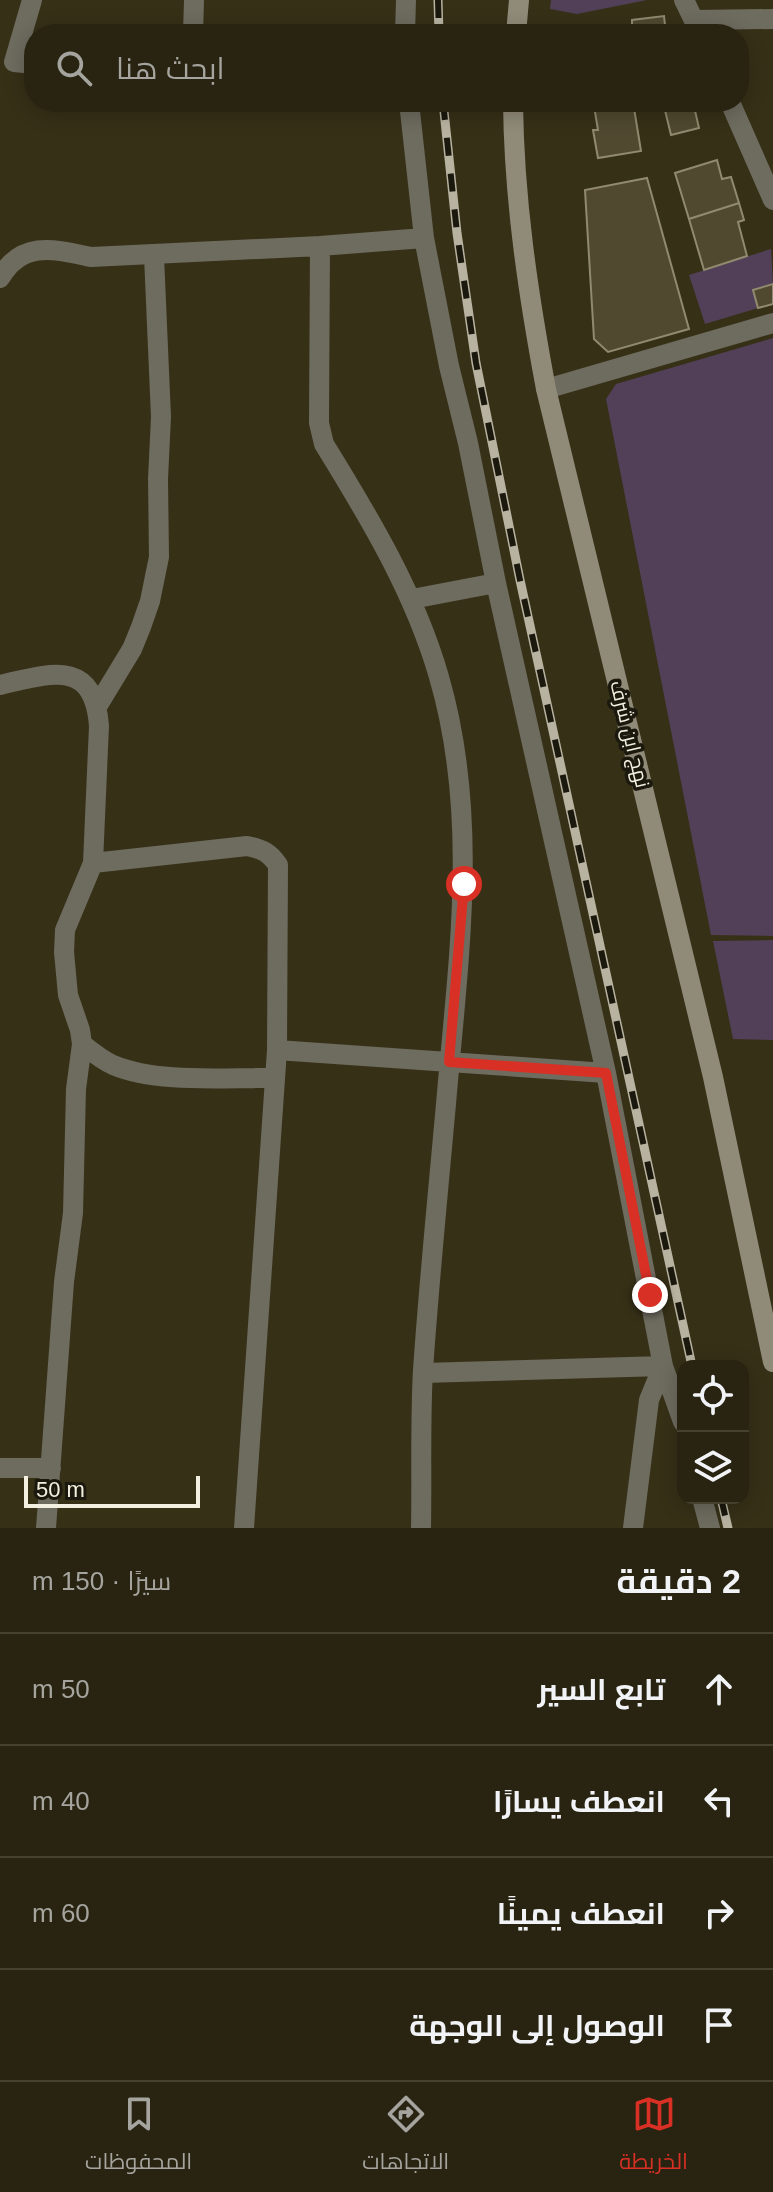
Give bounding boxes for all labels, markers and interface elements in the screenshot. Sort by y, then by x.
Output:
search box [24,24,749,112]
icon: search [52,46,96,90]
text: ابحث هنا [116,52,225,85]
street label: نهج ابن شرف [603,678,654,791]
route start [446,866,482,902]
route end [632,1277,668,1313]
map controls [677,1360,749,1504]
button: locate [677,1360,749,1432]
button: layers [677,1432,749,1504]
scale bar [24,1472,200,1508]
text: 50 m [36,1477,85,1502]
text: 2 دقيقة [617,1562,741,1600]
text: سيرًا · 150 m [32,1566,171,1596]
icon: ahead [697,1667,741,1711]
text: تابع السير [537,1673,665,1706]
text: 50 m [32,1674,90,1704]
icon: left [697,1779,741,1823]
text: انعطف يسارًا [493,1785,665,1818]
text: 40 m [32,1786,90,1816]
icon: right [697,1891,741,1935]
text: انعطف يمينًا [497,1897,665,1930]
text: 60 m [32,1898,90,1928]
icon: arrive [697,2003,741,2047]
text: الوصول إلى الوجهة [409,2009,665,2042]
tab: المحفوظات [85,2092,192,2182]
tab: الاتجاهات [362,2092,449,2182]
tab: الخريطة [619,2092,688,2182]

